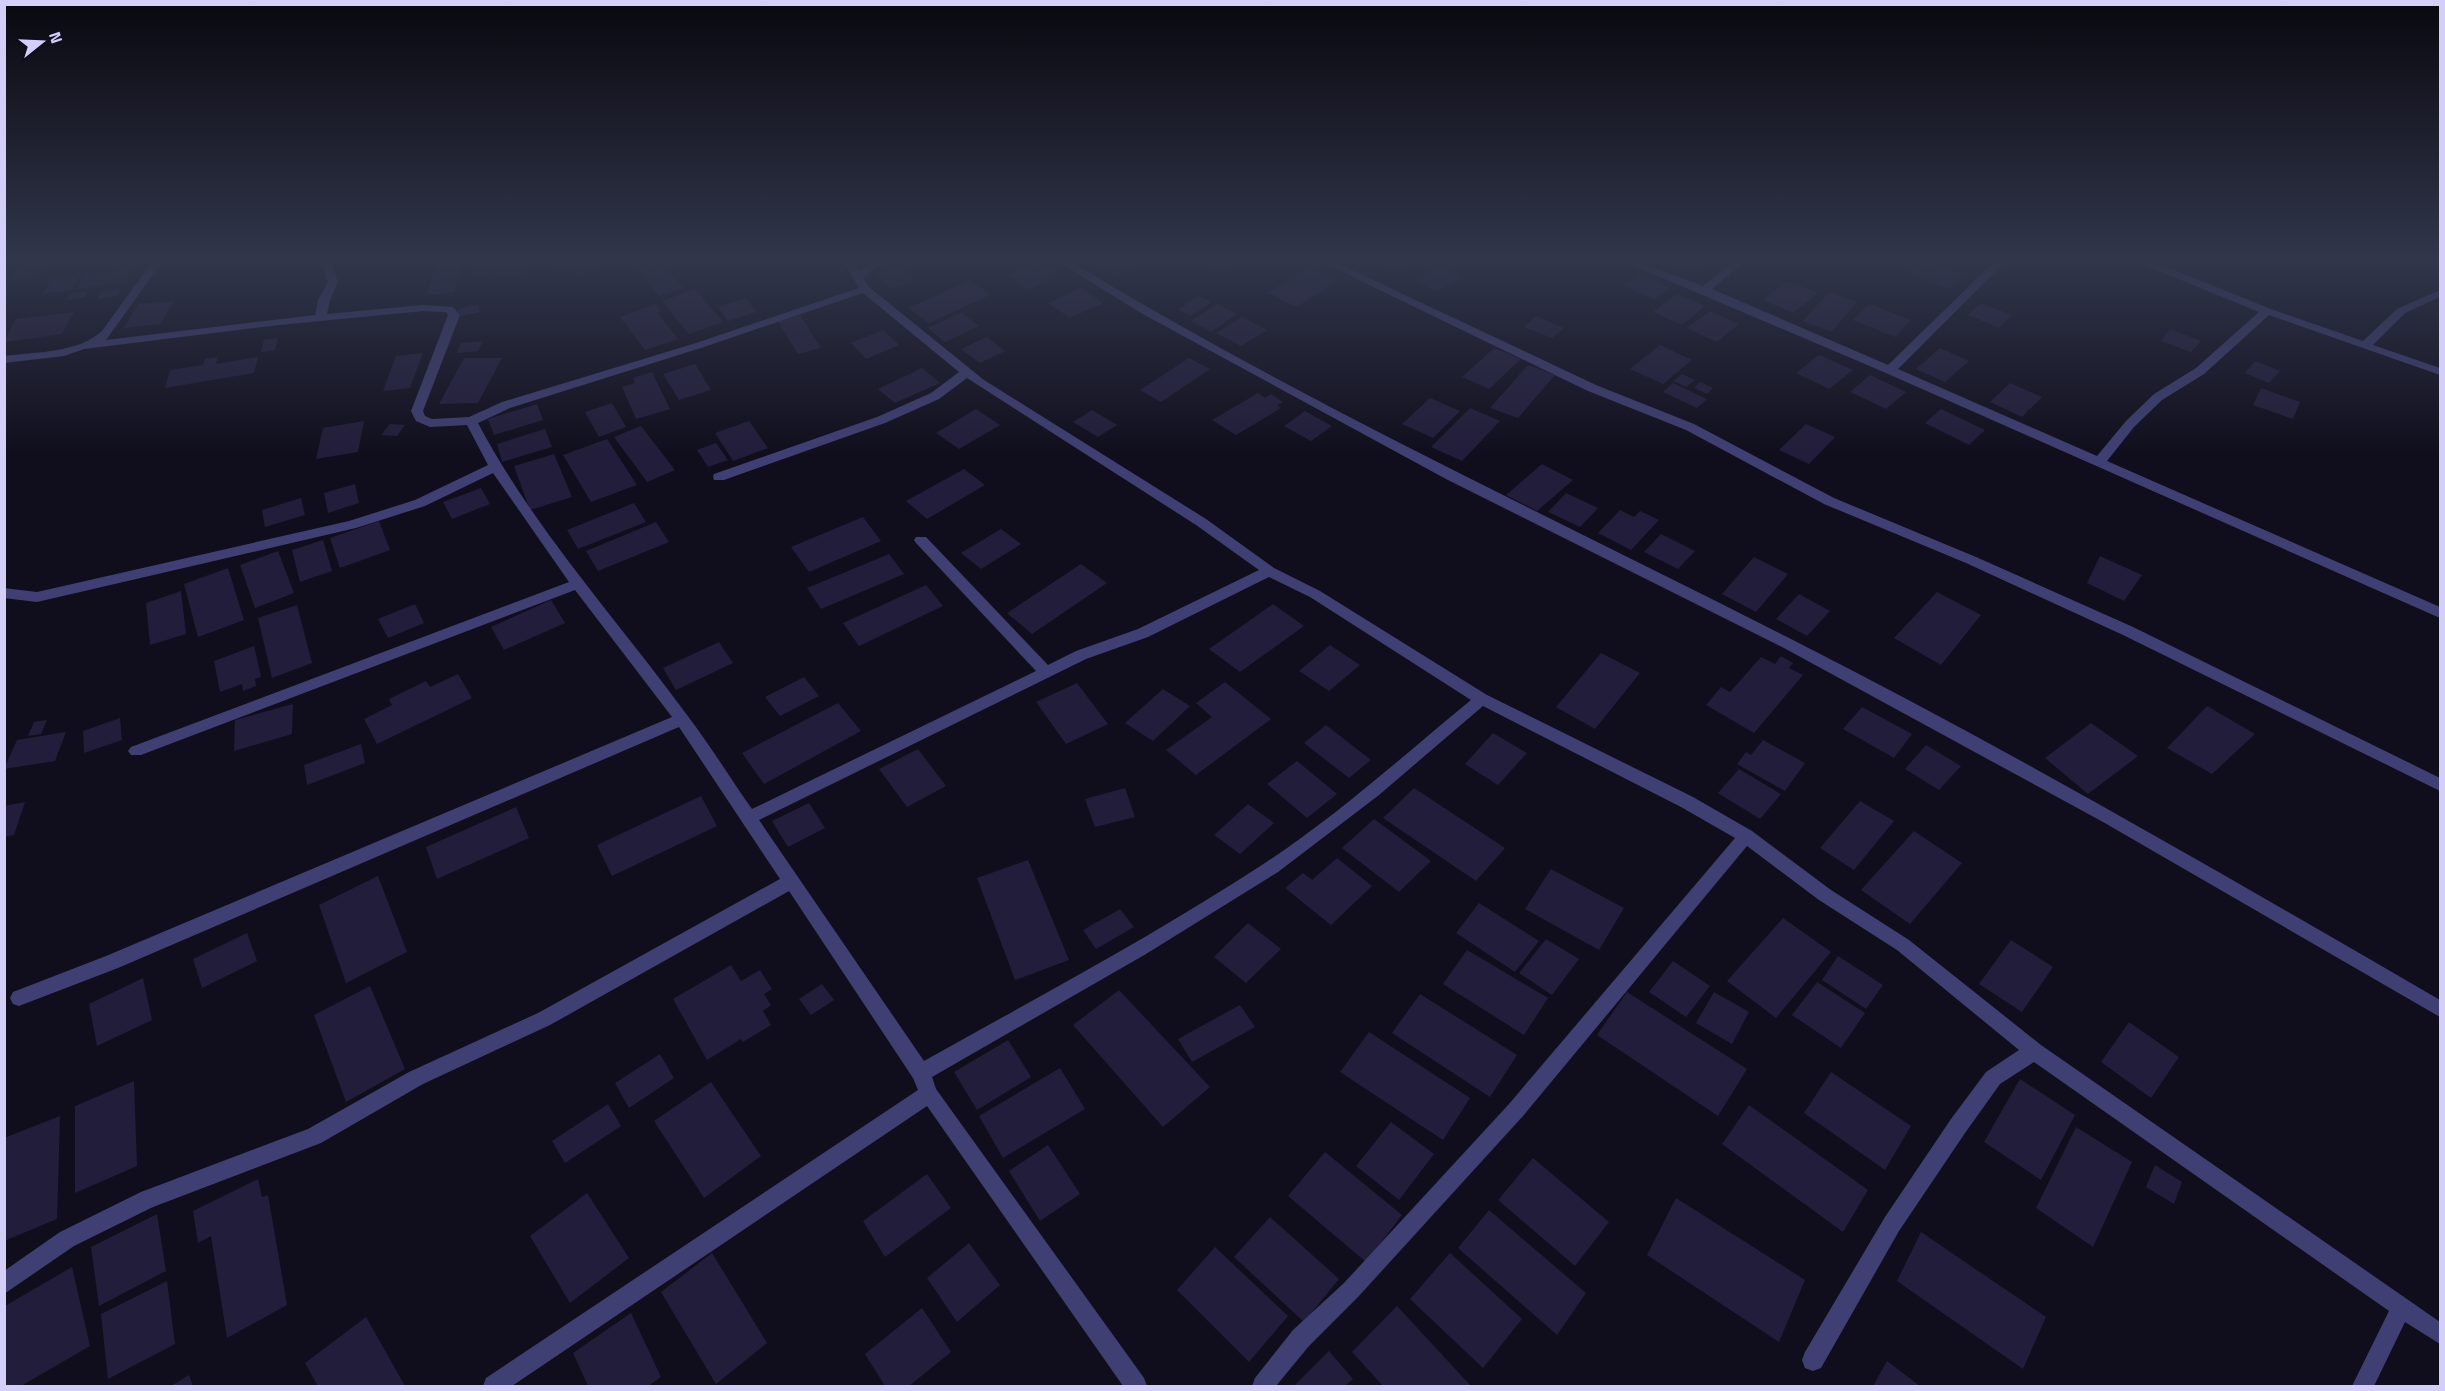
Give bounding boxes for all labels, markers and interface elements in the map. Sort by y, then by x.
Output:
north arrow [12,12,72,72]
text: N [43,28,69,46]

